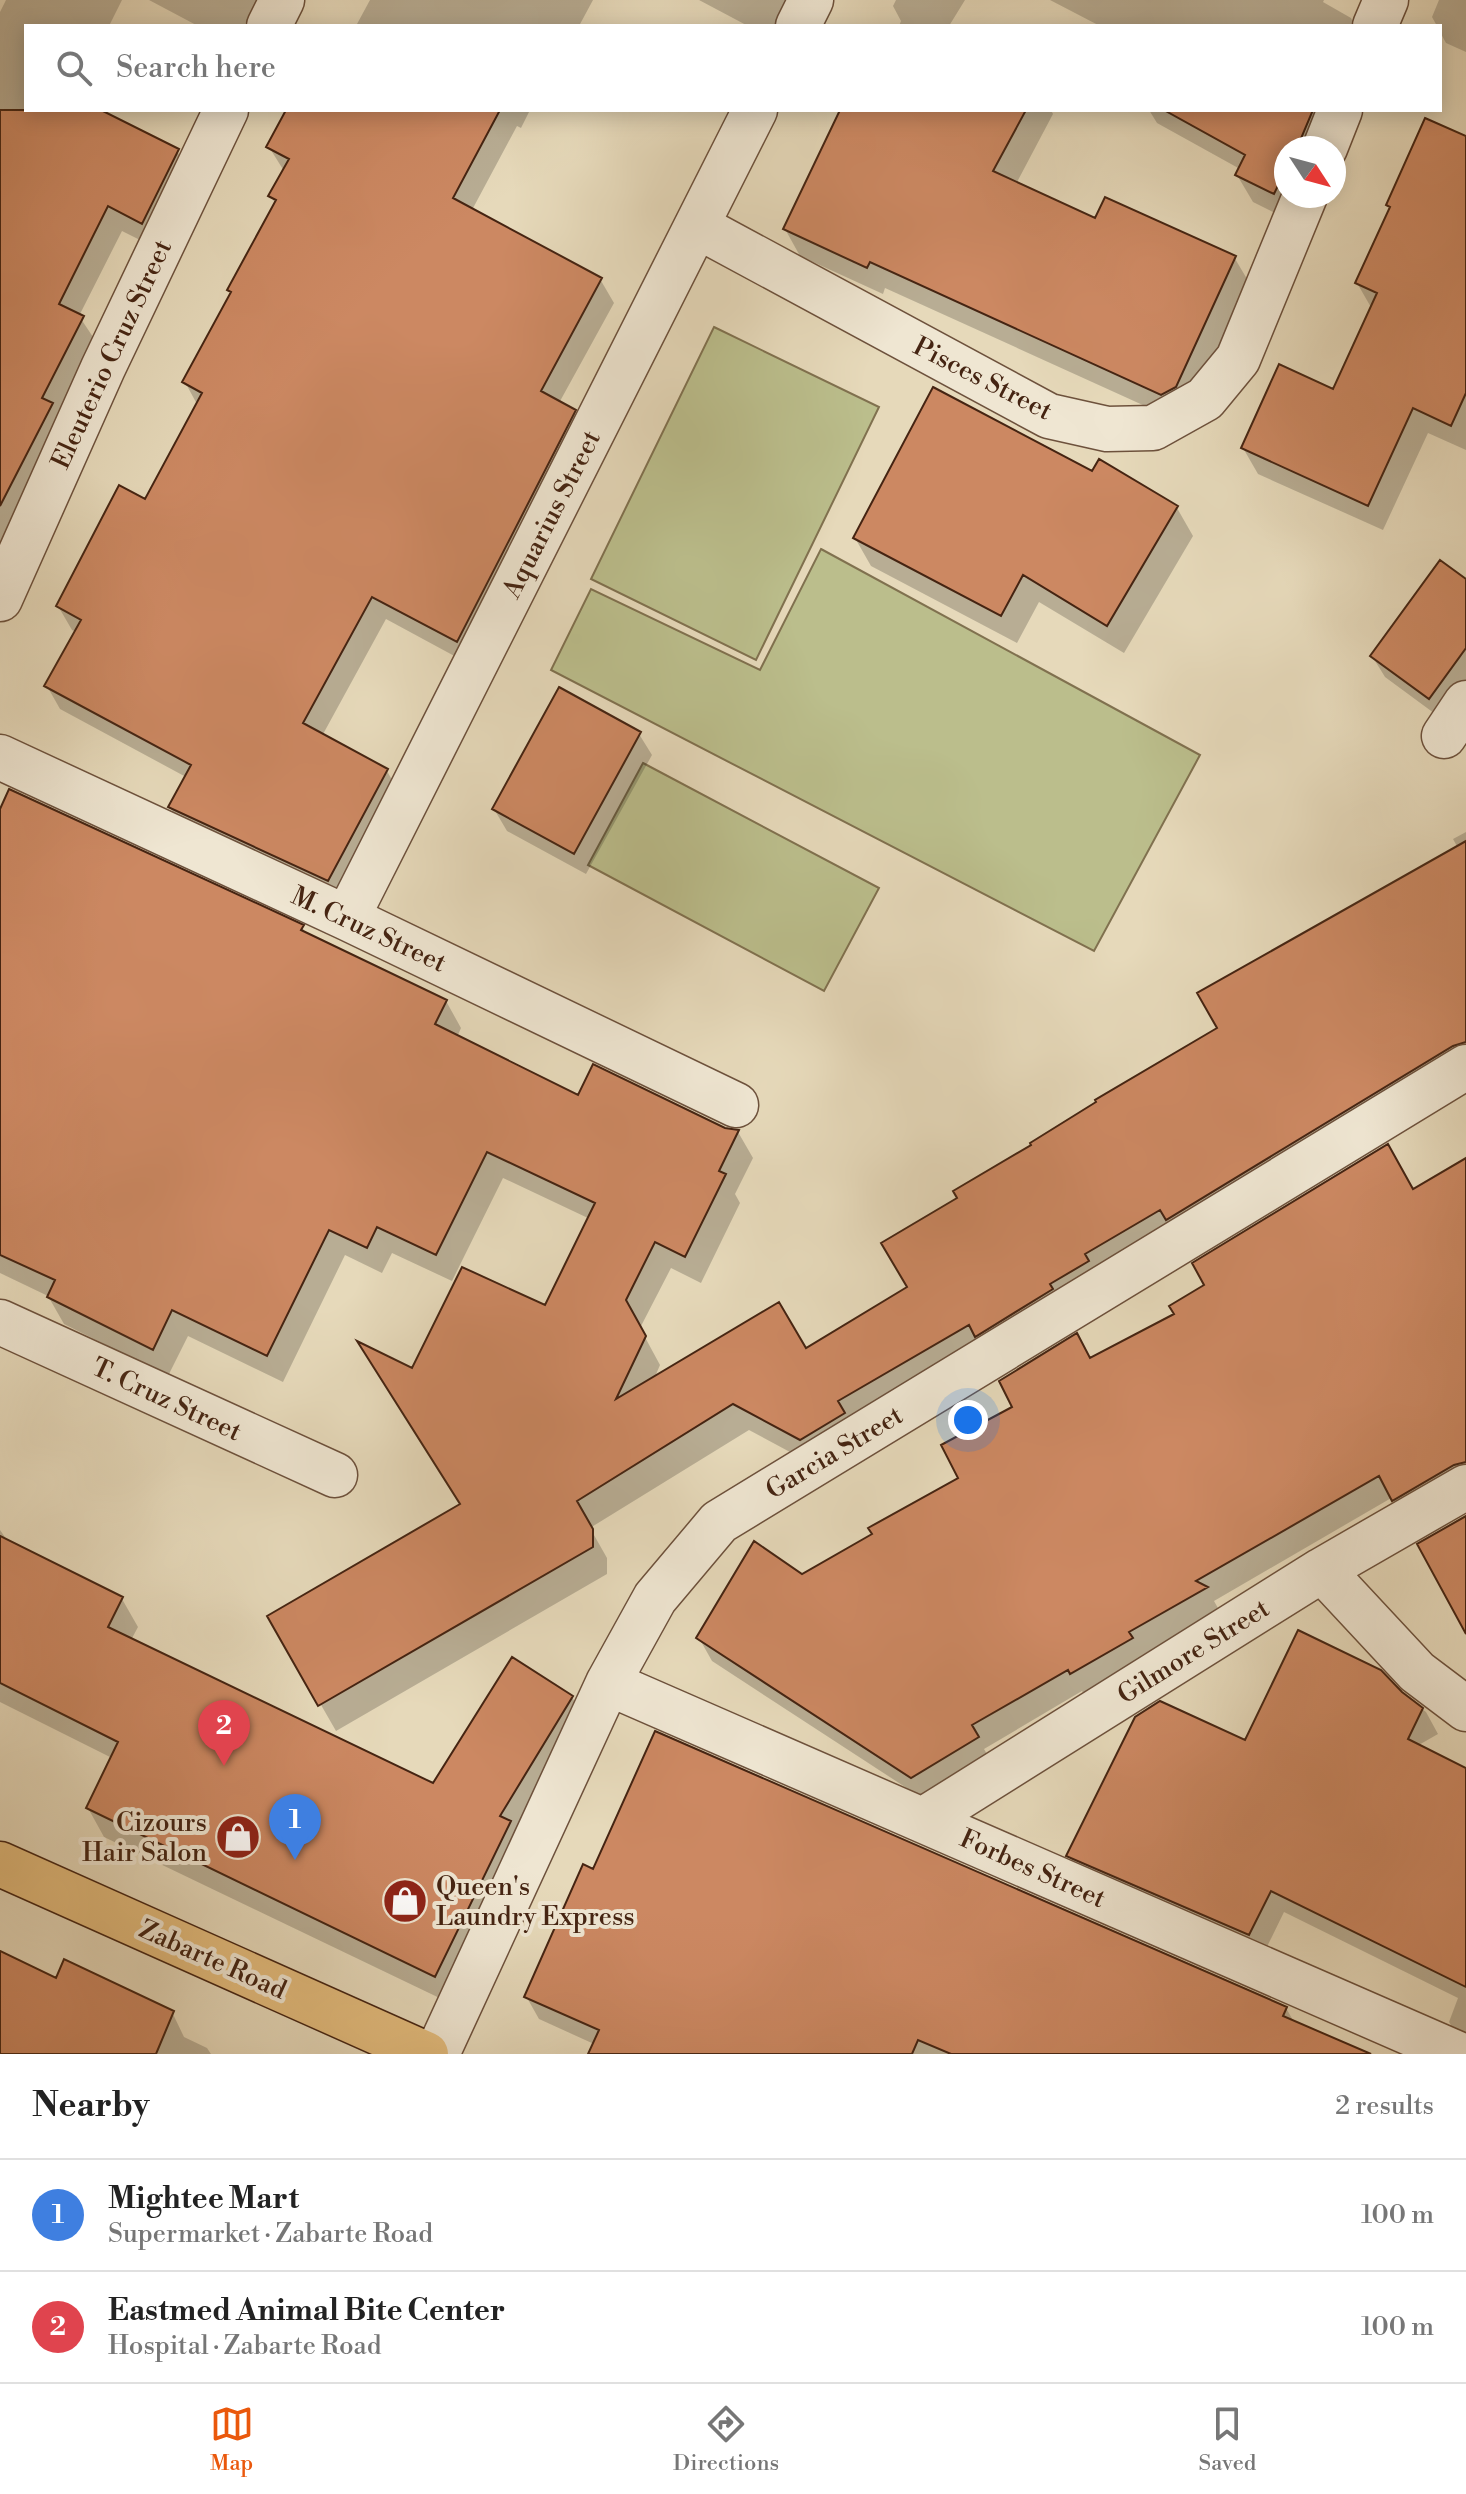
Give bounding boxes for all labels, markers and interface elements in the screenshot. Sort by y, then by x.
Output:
search box [24,24,1442,112]
icon: search [52,46,96,90]
text: Search here [116,49,276,87]
north arrow [1274,136,1346,208]
street label: Eleuterio Cruz Street [45,235,179,474]
street label: Pisces Street [908,330,1057,428]
street label: Aquarius Street [495,425,608,605]
street label: M. Cruz Street [286,880,451,980]
street label: T. Cruz Street [87,1351,246,1448]
street label: Garcia Street [760,1399,909,1506]
your location [948,1400,988,1440]
street label: Gilmore Street [1112,1592,1275,1711]
pin: 2 [198,1700,250,1766]
pin: 1 [269,1794,321,1860]
place label: Cizours Hair Salon [82,1807,207,1869]
shop icon: Cizours Hair Salon [214,1813,262,1861]
street label: Forbes Street [955,1823,1110,1915]
place label: Queen's Laundry Express [436,1871,635,1933]
shop icon: Queen's Laundry Express [381,1877,429,1925]
street label: Zabarte Road [134,1913,291,2007]
text: Nearby [32,2085,150,2127]
text: 2 results [1335,2090,1434,2122]
text: Mightee Mart [108,2180,299,2218]
text: 1 [52,2199,64,2231]
text: 100 m [1361,2199,1434,2231]
text: Supermarket · Zabarte Road [108,2218,433,2250]
text: Eastmed Animal Bite Center [108,2292,505,2330]
text: 2 [50,2311,66,2343]
text: 100 m [1361,2311,1434,2343]
text: Hospital · Zabarte Road [108,2330,381,2362]
tab: Map [210,2402,254,2477]
tab: Directions [673,2402,779,2477]
tab: Saved [1199,2402,1256,2477]

